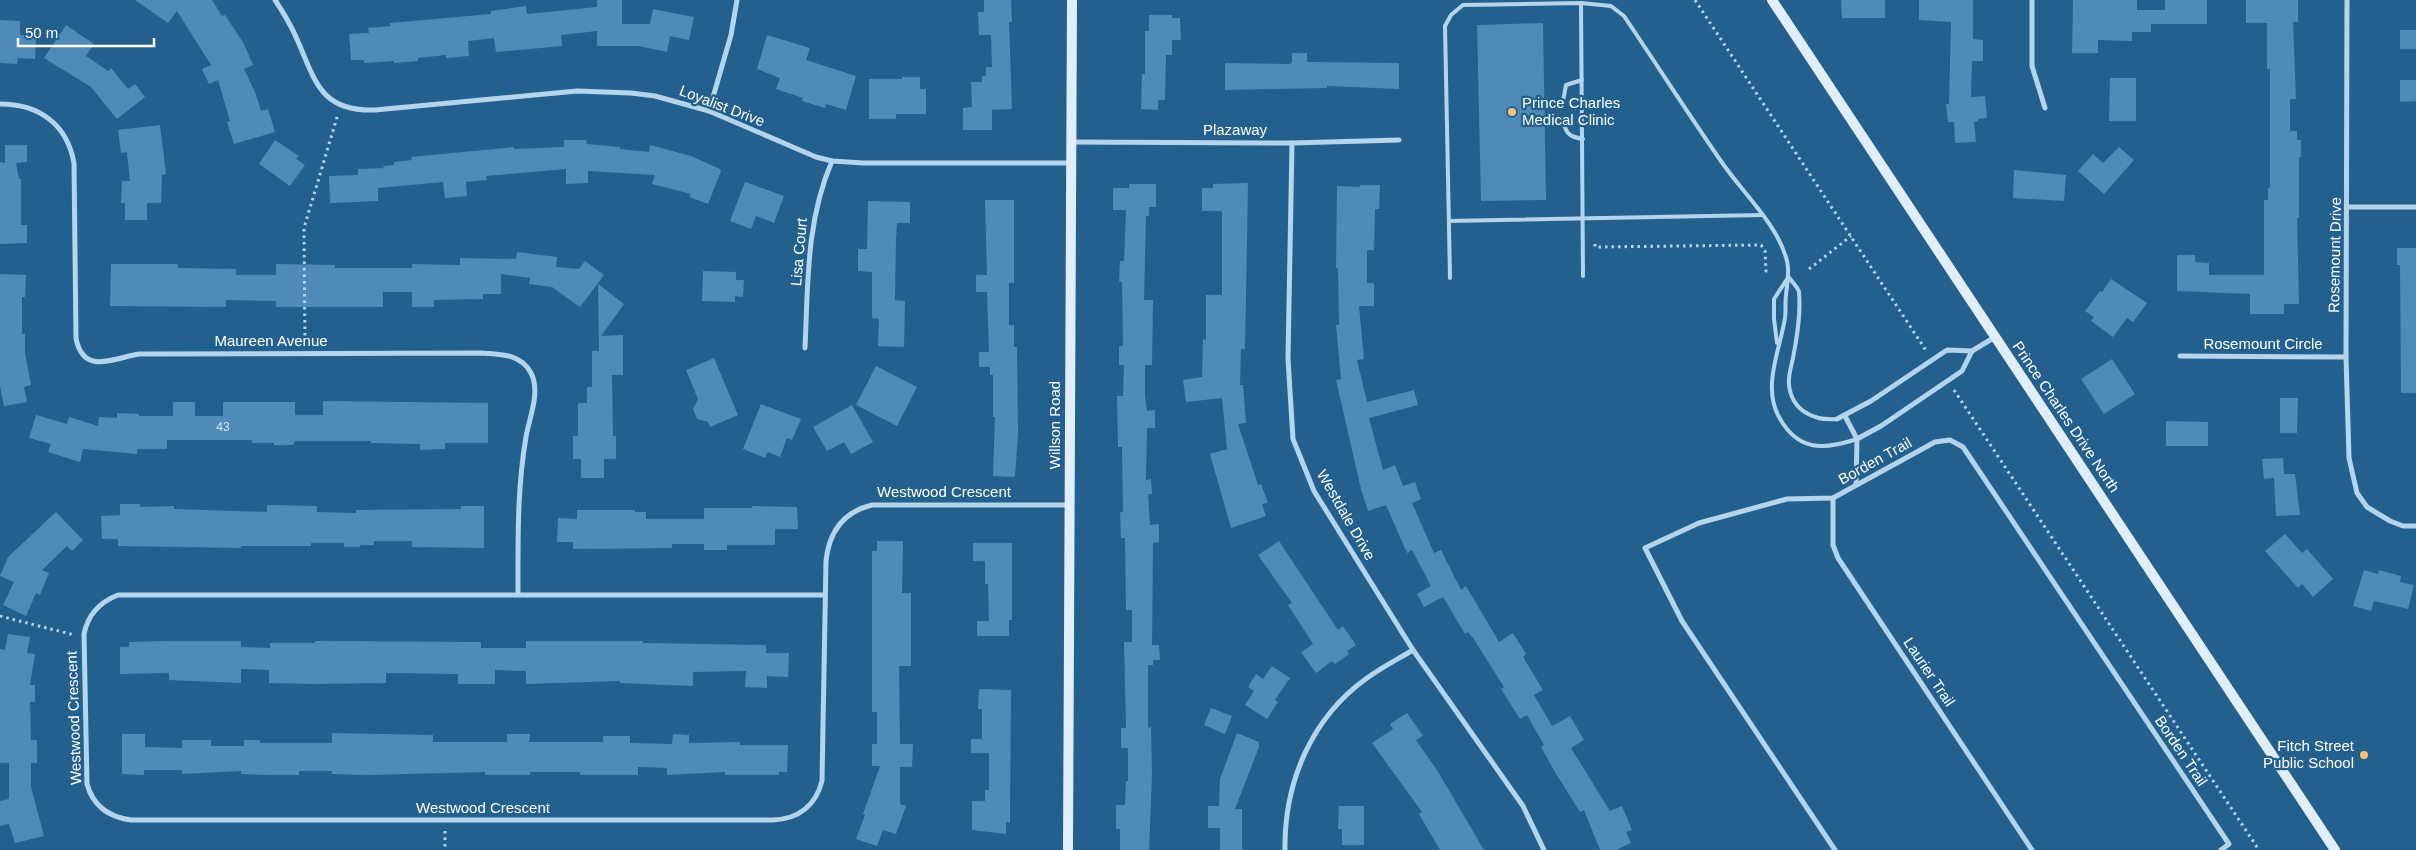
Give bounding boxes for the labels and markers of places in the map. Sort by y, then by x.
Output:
place label: Prince Charles Medical Clinic [1522,94,1620,128]
marker: Prince Charles Medical Clinic [1506,106,1518,118]
place label: Fitch Street Public School [2263,737,2355,771]
marker: Fitch Street Public School [2358,749,2370,761]

